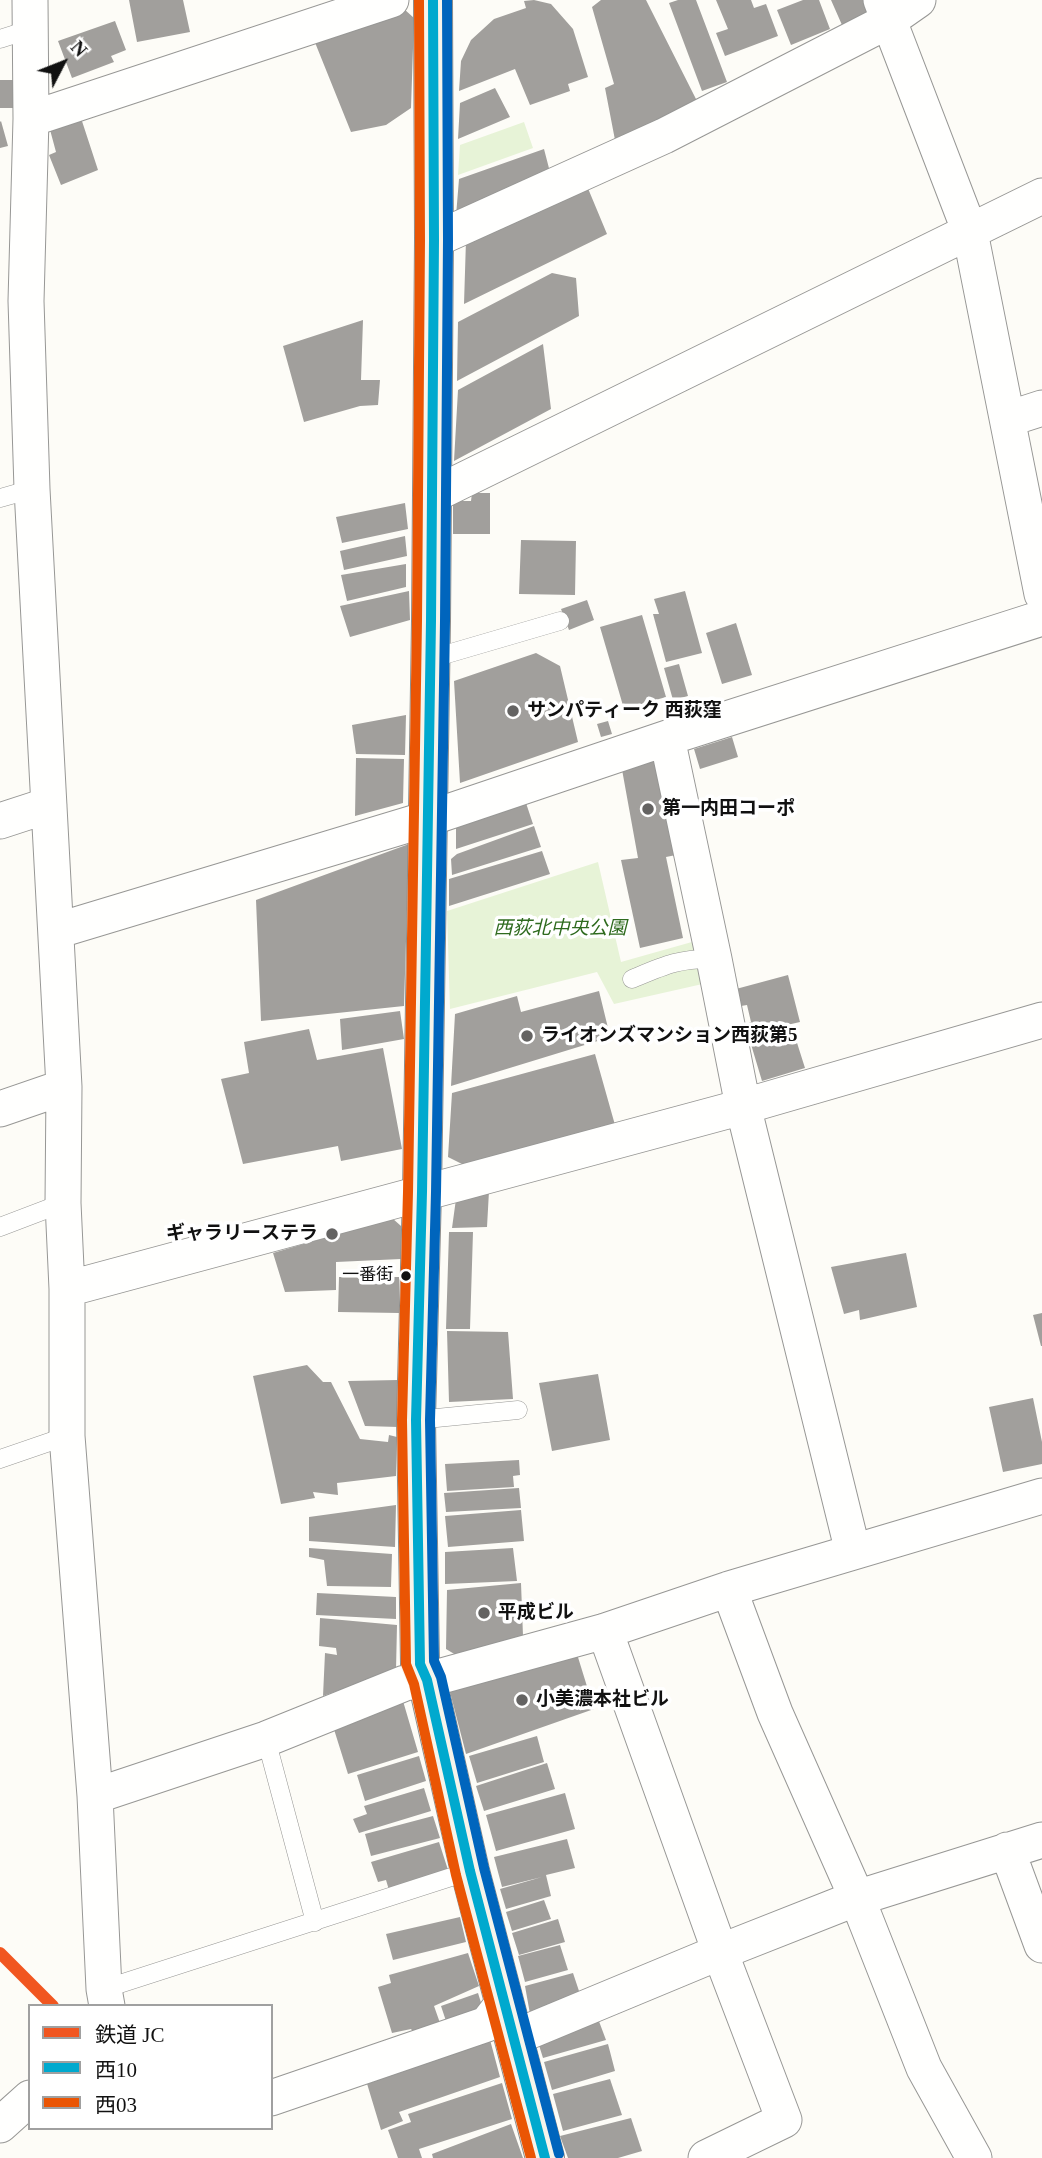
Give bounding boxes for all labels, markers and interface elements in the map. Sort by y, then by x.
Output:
north arrow [28,28,98,98]
text: N [67,36,91,61]
place label: サンパティーク 西荻窪 [527,700,722,722]
marker: サンパティーク 西荻窪 [505,703,521,719]
place label: 第一内田コーポ [662,798,795,820]
marker: 第一内田コーポ [640,801,656,817]
park label: 西荻北中央公園 [494,918,626,940]
place label: ライオンズマンション西荻第5 [541,1025,797,1047]
marker: ライオンズマンション西荻第5 [519,1028,535,1044]
place label: ギャラリーステラ [166,1223,318,1245]
marker: ギャラリーステラ [324,1226,340,1242]
place label: 一番街 [342,1266,393,1286]
marker: 一番街 [399,1269,413,1283]
place label: 平成ビル [498,1602,574,1624]
marker: 平成ビル [476,1605,492,1621]
place label: 小美濃本社ビル [536,1689,669,1711]
marker: 小美濃本社ビル [514,1692,530,1708]
legend [28,2004,273,2130]
text: 鉄道 JC [95,2023,164,2047]
text: 西10 [95,2058,137,2082]
text: 西03 [95,2093,137,2117]

